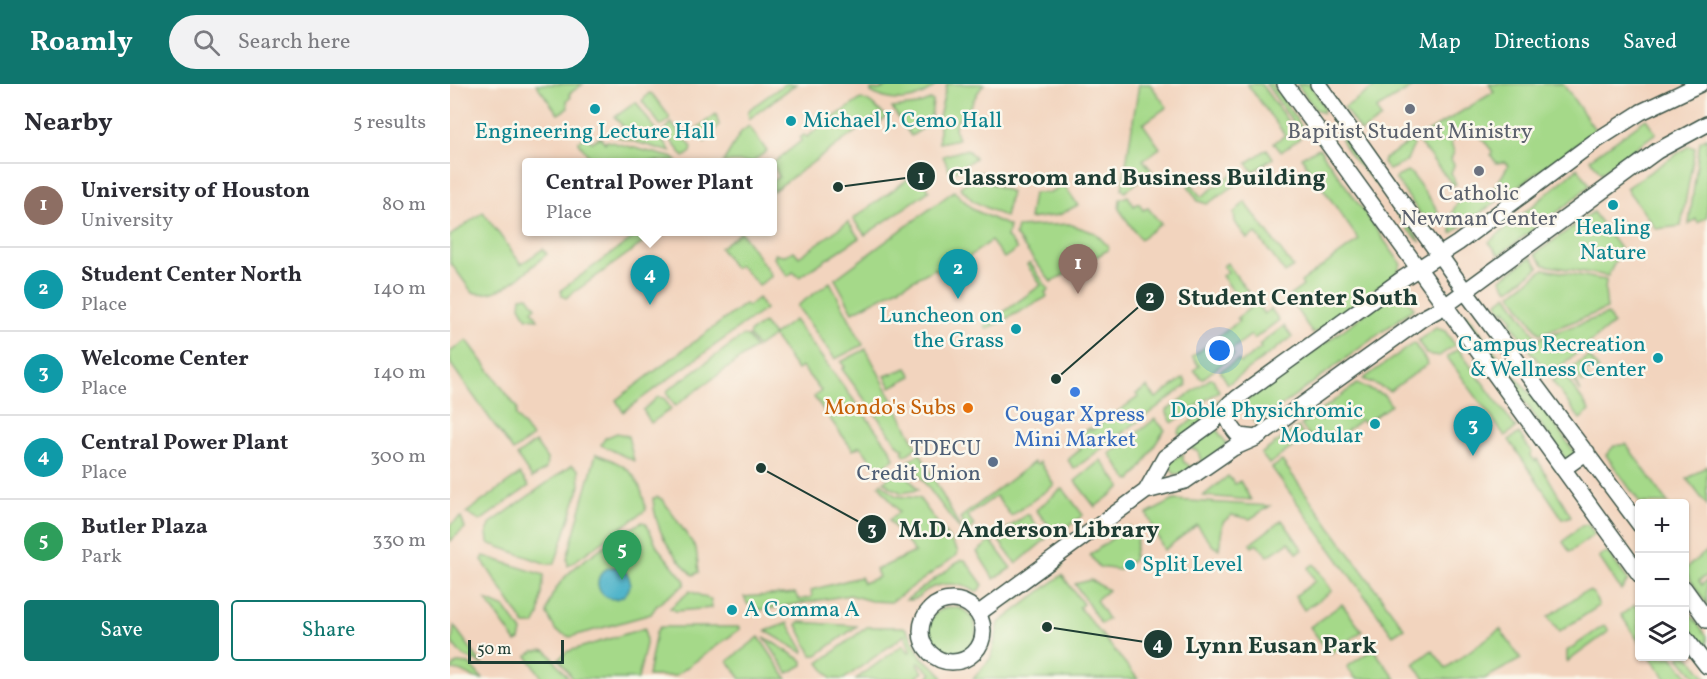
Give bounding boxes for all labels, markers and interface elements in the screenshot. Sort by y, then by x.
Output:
search box [169,15,589,69]
text: Roamly [30,23,133,62]
icon: search [190,26,223,59]
text: Search here [238,27,350,58]
text: Map [1419,28,1461,57]
text: Directions [1494,28,1590,57]
text: Saved [1623,28,1677,57]
marker: Engineering Lecture Hall [588,102,602,116]
marker: Bapitist Student Ministry [1403,102,1417,116]
text: Nearby [24,105,113,141]
place label: Michael J. Cemo Hall [803,106,1002,137]
text: 5 results [353,109,426,137]
marker: Michael J. Cemo Hall [784,114,798,128]
place label: Engineering Lecture Hall [475,117,715,148]
place label: Bapitist Student Ministry [1287,117,1533,148]
callout: Classroom and Business Building [906,155,1337,197]
popup [522,158,777,236]
text: Classroom and Business Building [948,162,1326,196]
marker: Catholic Newman Center [1472,164,1486,178]
text: 1 [917,166,925,191]
text: Central Power Plant [546,168,753,199]
text: University of Houston [81,176,310,207]
place label: Catholic Newman Center [1401,179,1557,235]
text: 1 [39,191,48,219]
text: 80 m [382,191,426,219]
marker: Healing Nature [1606,198,1620,212]
text: Place [546,199,592,227]
text: University [81,207,173,235]
place label: Healing Nature [1575,213,1651,269]
pin: 1 [1058,244,1098,294]
pin: 2 [938,250,978,299]
pin: 4 [630,256,670,305]
text: Student Center North [81,260,302,291]
text: 2 [38,275,49,303]
text: 140 m [373,275,426,303]
callout: Student Center South [1135,276,1430,318]
text: Student Center South [1178,282,1418,316]
text: 2 [1145,286,1155,311]
text: Place [81,291,127,319]
place label: Luncheon on the Grass [879,301,1004,357]
marker: Luncheon on the Grass [1009,322,1023,336]
place label: Campus Recreation & Wellness Center [1458,330,1646,386]
your location [1205,336,1234,365]
text: Welcome Center [81,344,249,375]
marker: Campus Recreation & Wellness Center [1651,351,1665,365]
text: 3 [38,359,49,387]
text: 140 m [373,359,426,387]
text: Place [81,375,127,403]
marker: Cougar Xpress Mini Market [1068,385,1082,399]
place label: Mondo's Subs [824,393,956,424]
place label: Doble Physichromic Modular [1170,396,1363,452]
place label: Cougar Xpress Mini Market [1005,400,1145,456]
marker: Mondo's Subs [961,401,975,415]
pin: 3 [1454,406,1492,456]
marker: Doble Physichromic Modular [1368,417,1382,431]
text: Central Power Plant [81,428,288,459]
place label: TDECU Credit Union [856,434,981,490]
text: 4 [37,443,50,471]
text: 300 m [370,443,426,471]
marker: TDECU Credit Union [986,455,1000,469]
text: Place [81,459,127,487]
map controls [1635,499,1689,661]
button: + [1635,499,1689,553]
callout: M.D. Anderson Library [857,508,1172,550]
text: Butler Plaza [81,512,208,543]
text: M.D. Anderson Library [898,514,1160,548]
text: 3 [867,518,877,543]
text: 5 [39,527,48,555]
text: 330 m [372,527,426,555]
pin: 5 [602,530,642,580]
text: Park [81,543,122,571]
place label: Split Level [1142,550,1243,581]
button: − [1635,553,1689,607]
marker: Split Level [1123,558,1137,572]
place label: A Comma A [744,595,860,626]
button: Save [24,600,219,661]
button: Share [231,600,426,661]
marker: A Comma A [725,603,739,617]
button: layers [1635,607,1689,661]
callout: Lynn Eusan Park [1143,623,1389,665]
text: Lynn Eusan Park [1185,630,1377,664]
text: 4 [1153,633,1164,658]
scale bar [468,637,564,664]
text: 50 m [477,639,511,661]

